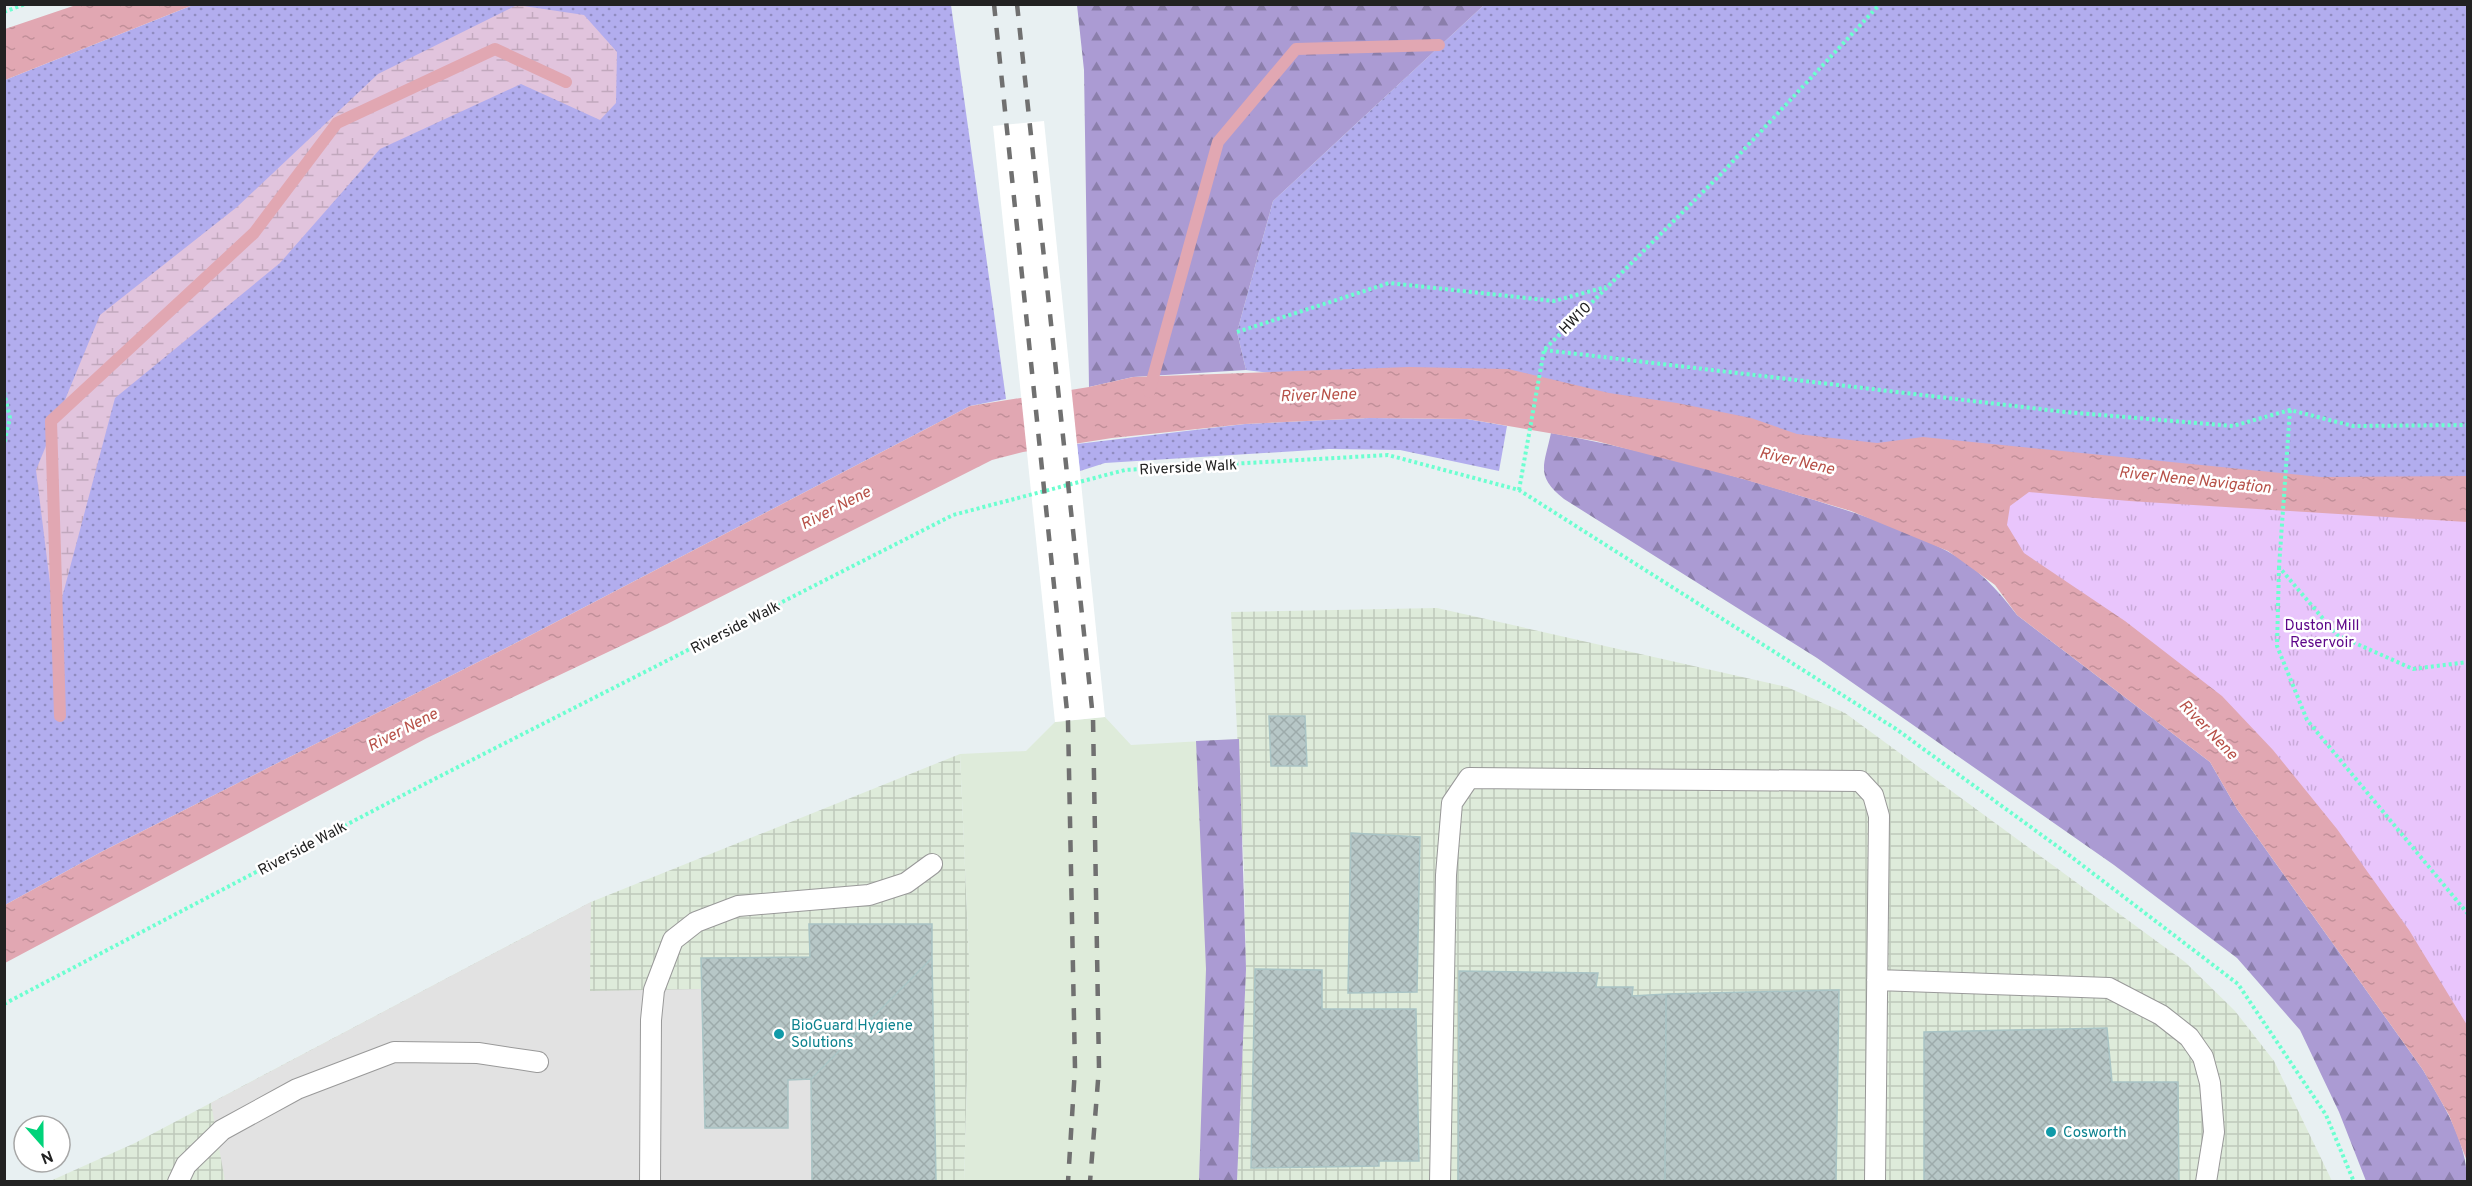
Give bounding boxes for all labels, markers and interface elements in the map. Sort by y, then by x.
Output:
street label: HW10 [1556,299,1596,339]
water label: River Nene [1280,385,1357,407]
water label: River Nene [1757,444,1837,480]
street label: Riverside Walk [1139,456,1237,481]
water label: River Nene Navigation [2118,463,2272,499]
water label: River Nene [797,482,875,535]
street label: Riverside Walk [688,598,784,659]
park label: Duston Mill Reservoir [2284,617,2360,653]
water label: River Nene [2174,696,2242,765]
water label: River Nene [364,704,442,757]
street label: Riverside Walk [255,818,350,881]
place label: BioGuard Hygiene Solutions [791,1017,913,1053]
marker: BioGuard Hygiene Solutions [772,1027,786,1041]
north arrow [12,1114,72,1174]
place label: Cosworth [2063,1124,2127,1143]
marker: Cosworth [2044,1125,2058,1139]
text: N [38,1145,56,1168]

